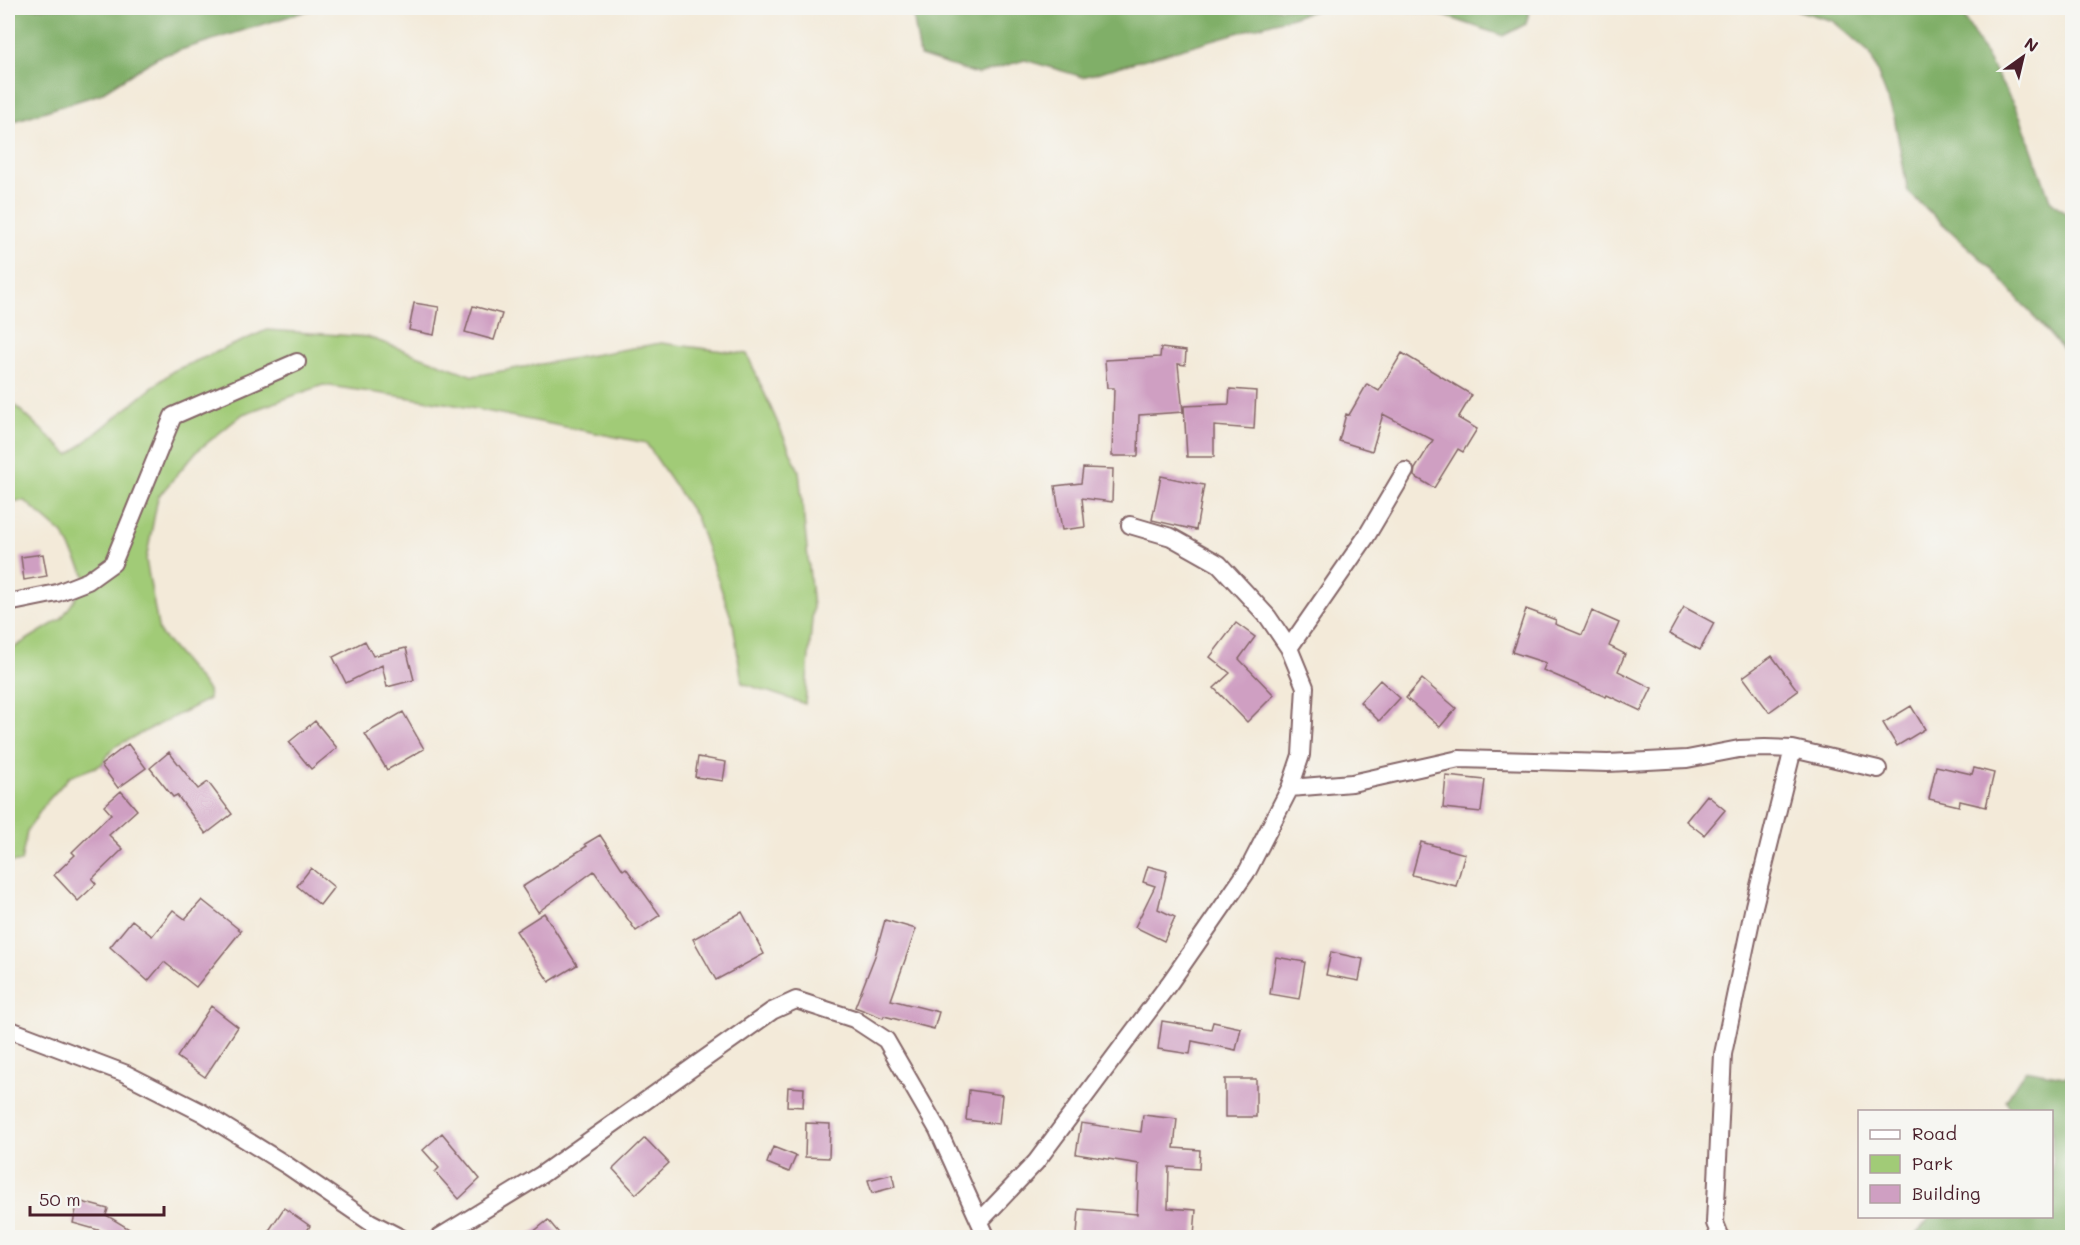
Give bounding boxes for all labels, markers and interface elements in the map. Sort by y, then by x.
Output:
north arrow [1993,27,2053,87]
text: N [2021,32,2043,56]
legend [1858,1110,2053,1218]
text: Road [1912,1121,1957,1145]
text: Park [1912,1151,1953,1175]
scale bar [30,1179,164,1217]
text: Building [1912,1181,1980,1205]
text: 50 m [39,1187,81,1211]

